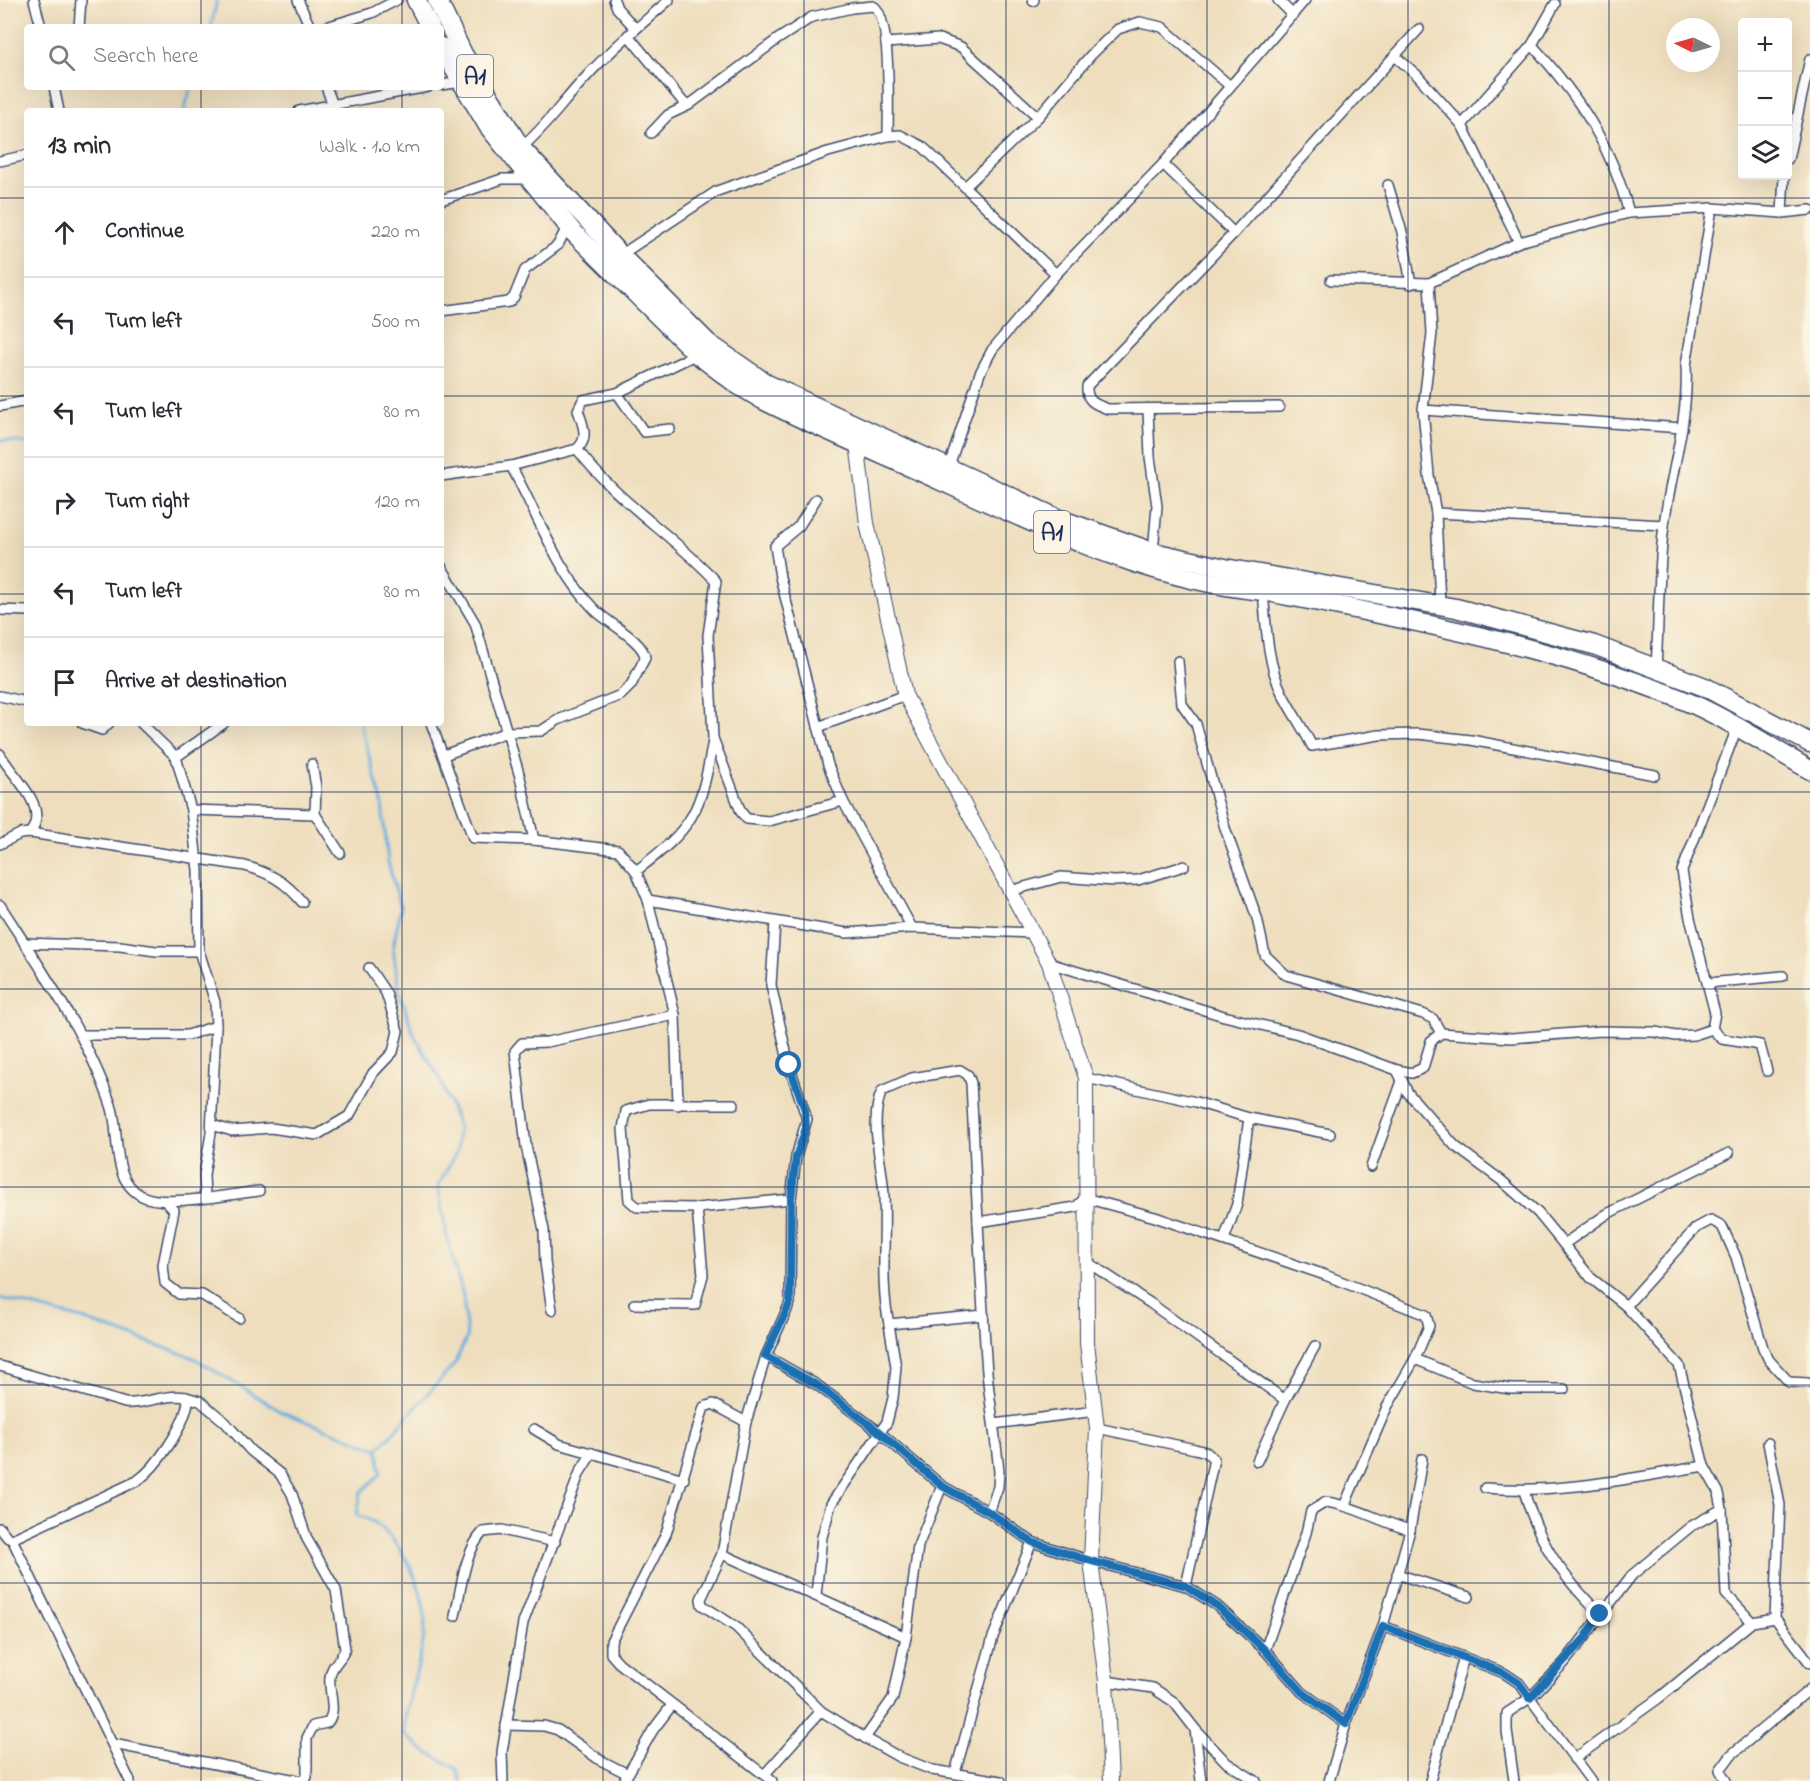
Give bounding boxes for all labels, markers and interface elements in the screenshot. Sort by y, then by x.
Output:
north arrow [1666,18,1720,72]
map controls [1738,18,1792,180]
button: + [1738,18,1792,72]
search box [24,24,444,90]
icon: search [45,41,78,74]
text: Search here [93,41,198,73]
road number: A1 [457,55,493,97]
button: − [1738,72,1792,126]
button: layers [1738,126,1792,180]
text: 13 min [48,128,111,166]
text: Walk · 1.0 km [319,133,420,162]
icon: ahead [48,216,81,249]
text: Continue [105,216,184,248]
text: 220 m [371,218,420,247]
icon: left [48,306,81,339]
text: Turn left [105,306,182,338]
text: 500 m [371,308,420,337]
icon: left [48,396,81,429]
text: Turn left [105,396,182,428]
text: 80 m [383,398,420,427]
icon: right [48,486,81,519]
text: Turn right [105,486,190,518]
text: 120 m [375,488,420,517]
road number: A1 [1034,511,1070,553]
icon: left [48,576,81,609]
text: Turn left [105,576,182,608]
text: 80 m [383,578,420,607]
icon: arrive [48,666,81,699]
text: Arrive at destination [105,666,287,698]
route start [775,1051,801,1077]
route end [1586,1600,1612,1626]

